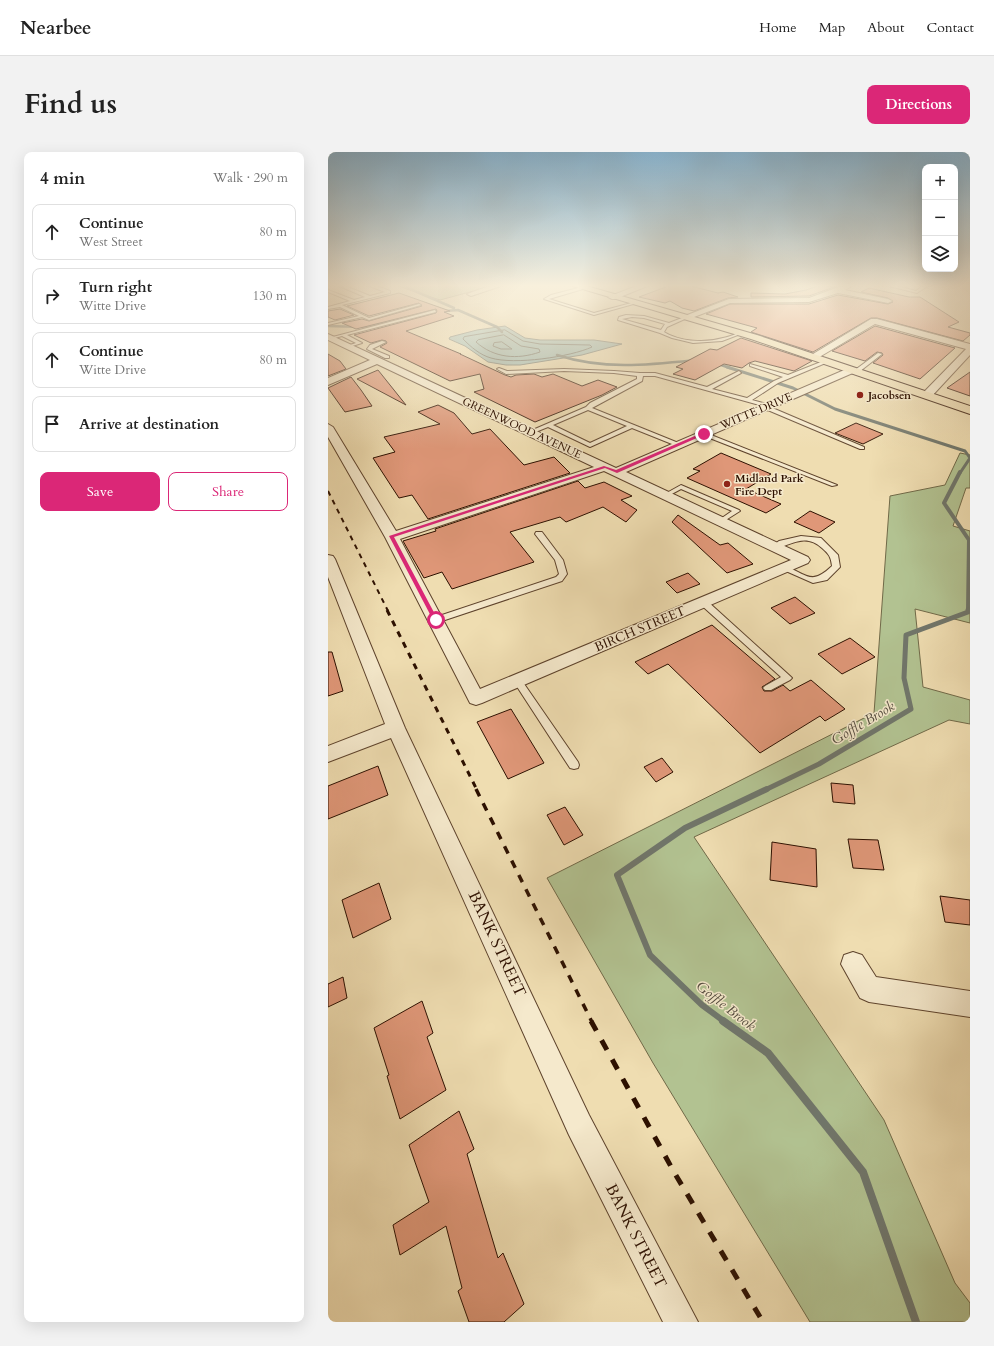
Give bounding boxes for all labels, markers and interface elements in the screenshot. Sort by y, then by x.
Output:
text: Nearbee [20,15,91,41]
text: Home [759,18,797,37]
text: Map [819,18,845,37]
text: About [867,18,904,37]
text: Contact [926,18,974,37]
text: Find us [24,85,117,123]
button: Directions [867,85,970,124]
map controls [922,164,958,272]
button: + [922,164,958,200]
text: 4 min [40,167,85,190]
text: Walk · 290 m [213,169,288,187]
button: − [922,200,958,236]
text: Continue [79,213,144,233]
icon: ahead [41,221,63,243]
text: 80 m [259,223,287,241]
text: West Street [79,233,142,251]
button: layers [922,236,958,272]
text: Turn right [79,277,152,297]
icon: right [41,285,63,307]
text: 130 m [253,287,287,305]
text: Witte Drive [79,297,146,315]
text: Continue [79,341,144,361]
icon: ahead [41,349,63,371]
text: 80 m [259,351,287,369]
text: Witte Drive [79,361,146,379]
place label: Jacobsen [866,388,911,403]
street label: WITTE DRIVE [717,389,795,433]
marker: Jacobsen [855,390,865,400]
street label: GREENWOOD AVENUE [460,394,584,462]
icon: arrive [41,413,63,435]
text: Arrive at destination [79,414,219,434]
route end [695,425,713,443]
place label: Midland Park Fire Dept [735,471,804,499]
button: Save [40,472,160,511]
button: Share [168,472,288,511]
marker: Midland Park Fire Dept [722,479,732,489]
street label: BIRCH STREET [592,602,689,656]
route start [427,611,445,629]
water label: Goffle Brook [828,697,898,749]
street label: BANK STREET [463,887,531,1001]
water label: Goffle Brook [692,977,760,1035]
street label: BANK STREET [600,1180,672,1292]

